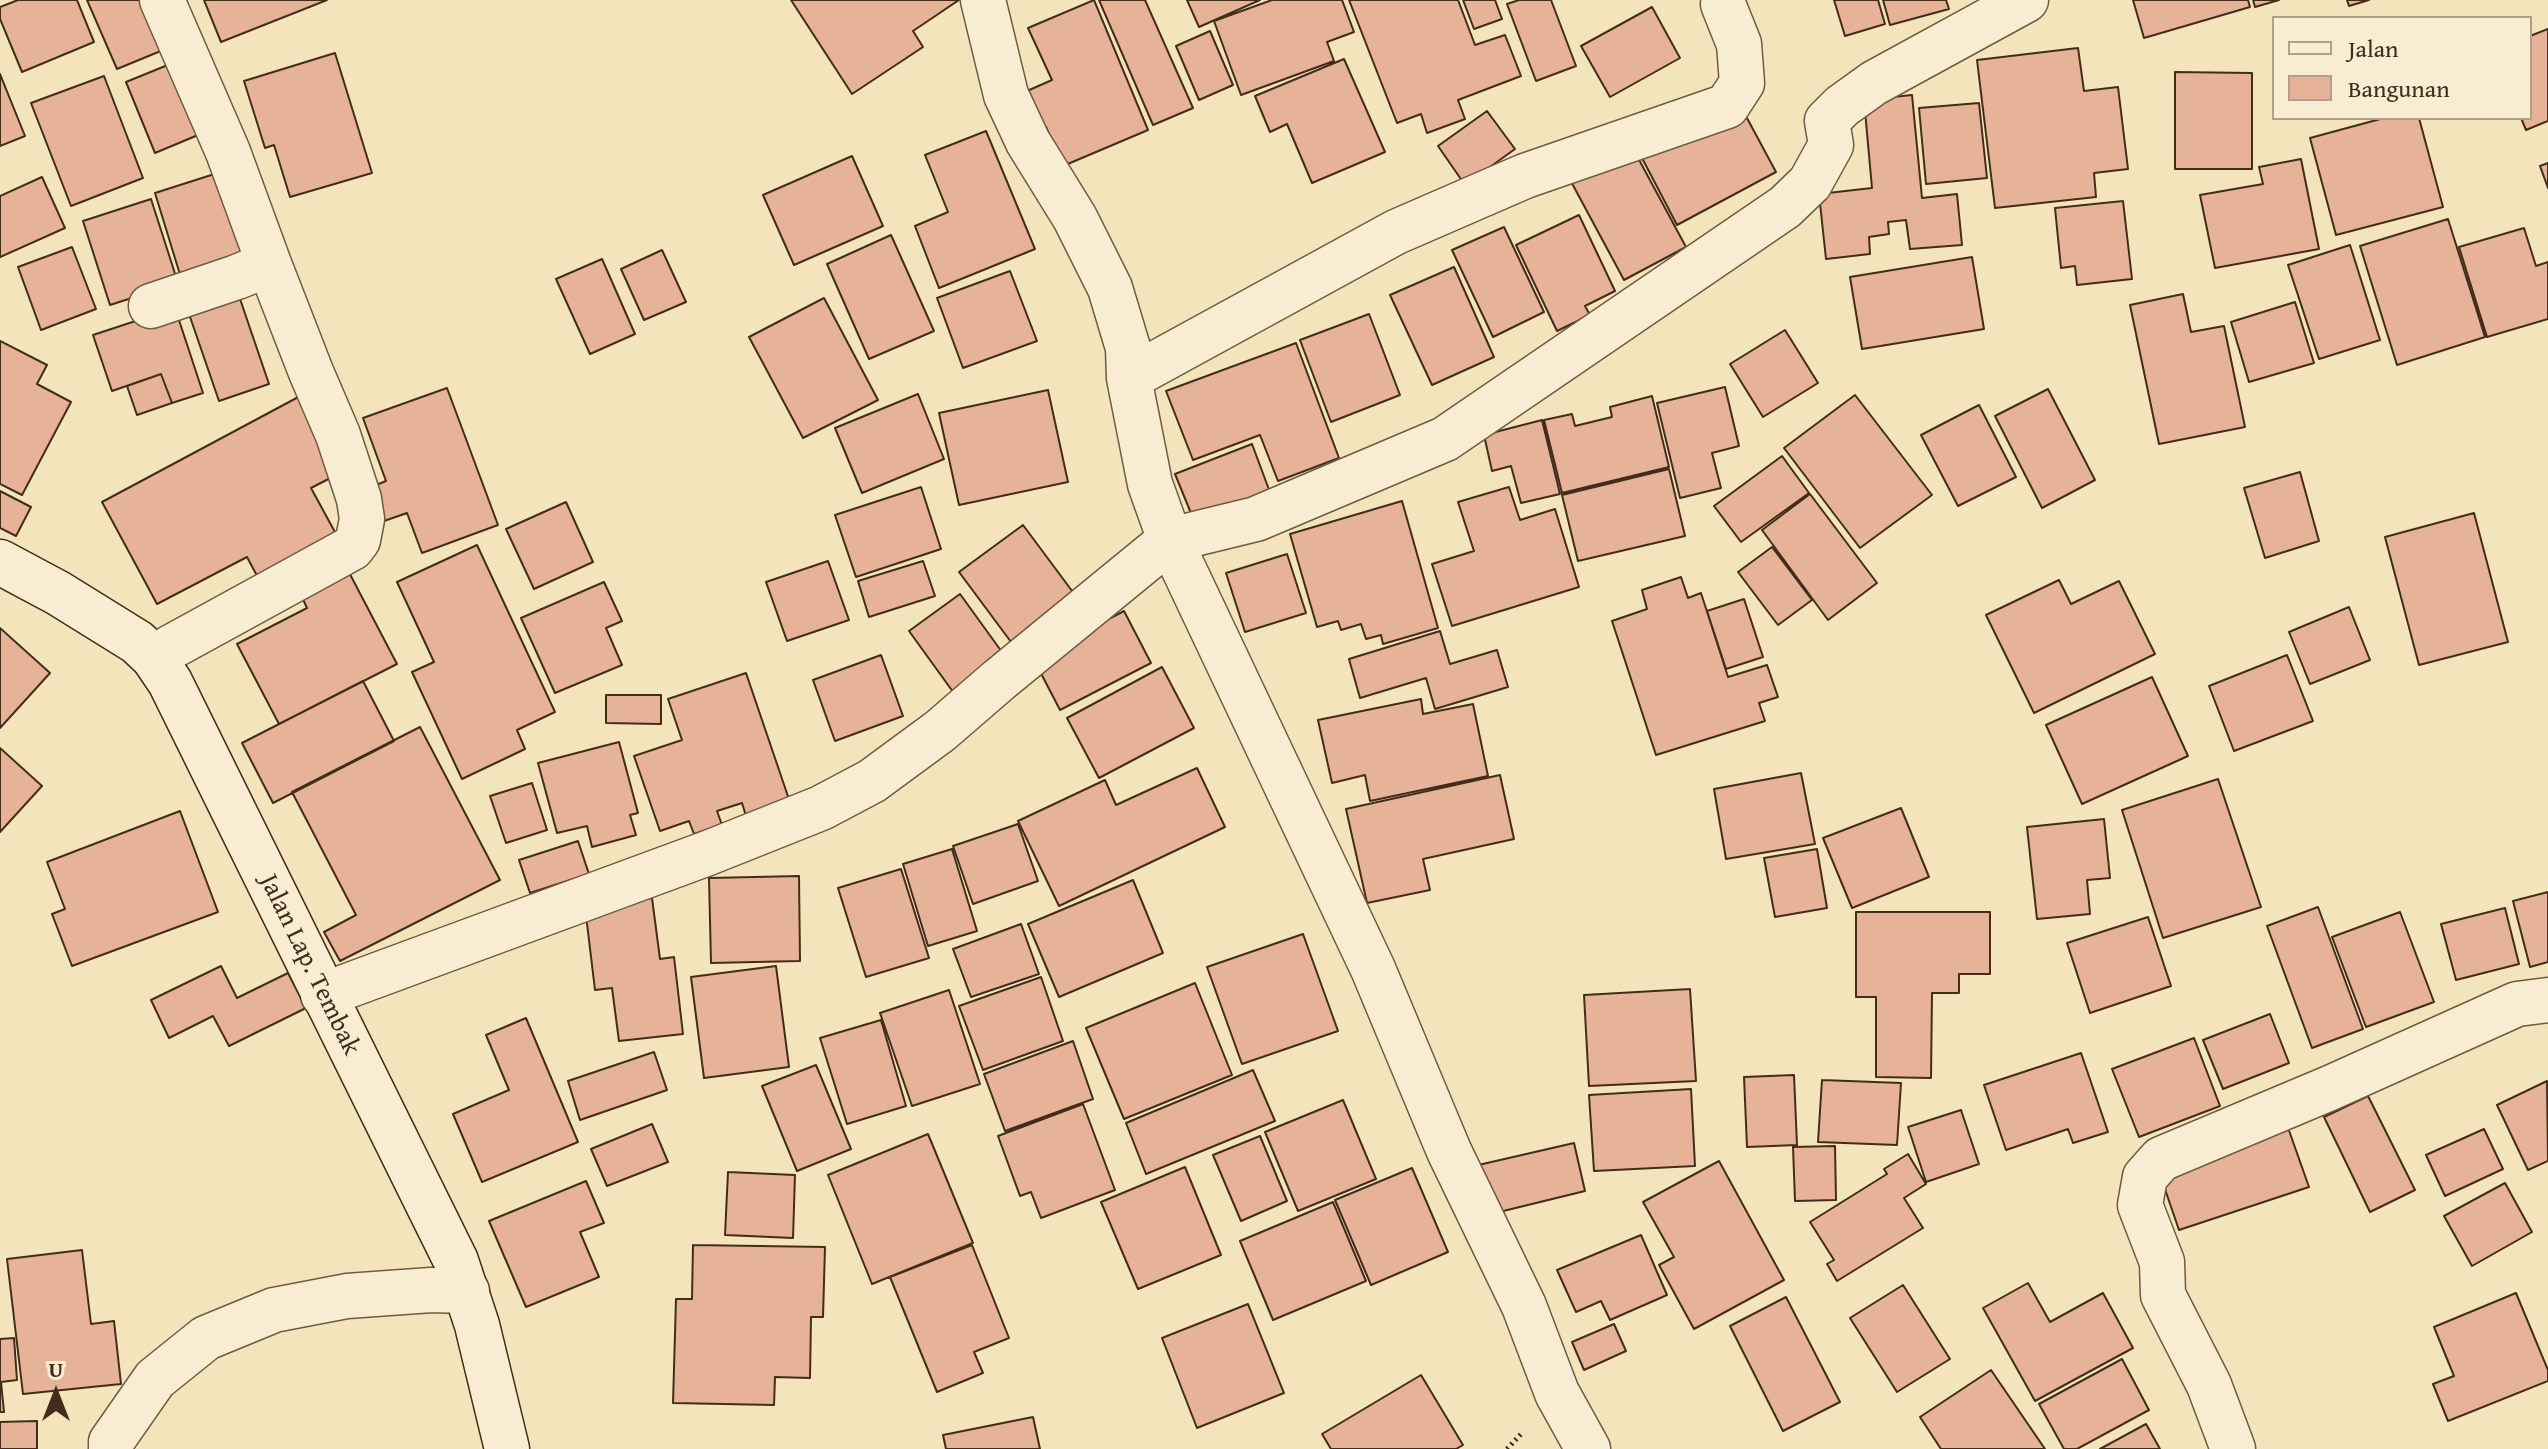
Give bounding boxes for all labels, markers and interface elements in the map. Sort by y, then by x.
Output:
legend [2272,16,2532,120]
text: Jalan [2348,31,2398,66]
text: Bangunan [2348,71,2450,106]
street label: Jalan Lap. Tembak [252,869,366,1061]
north arrow [16,1353,96,1433]
text: U [49,1353,63,1385]

